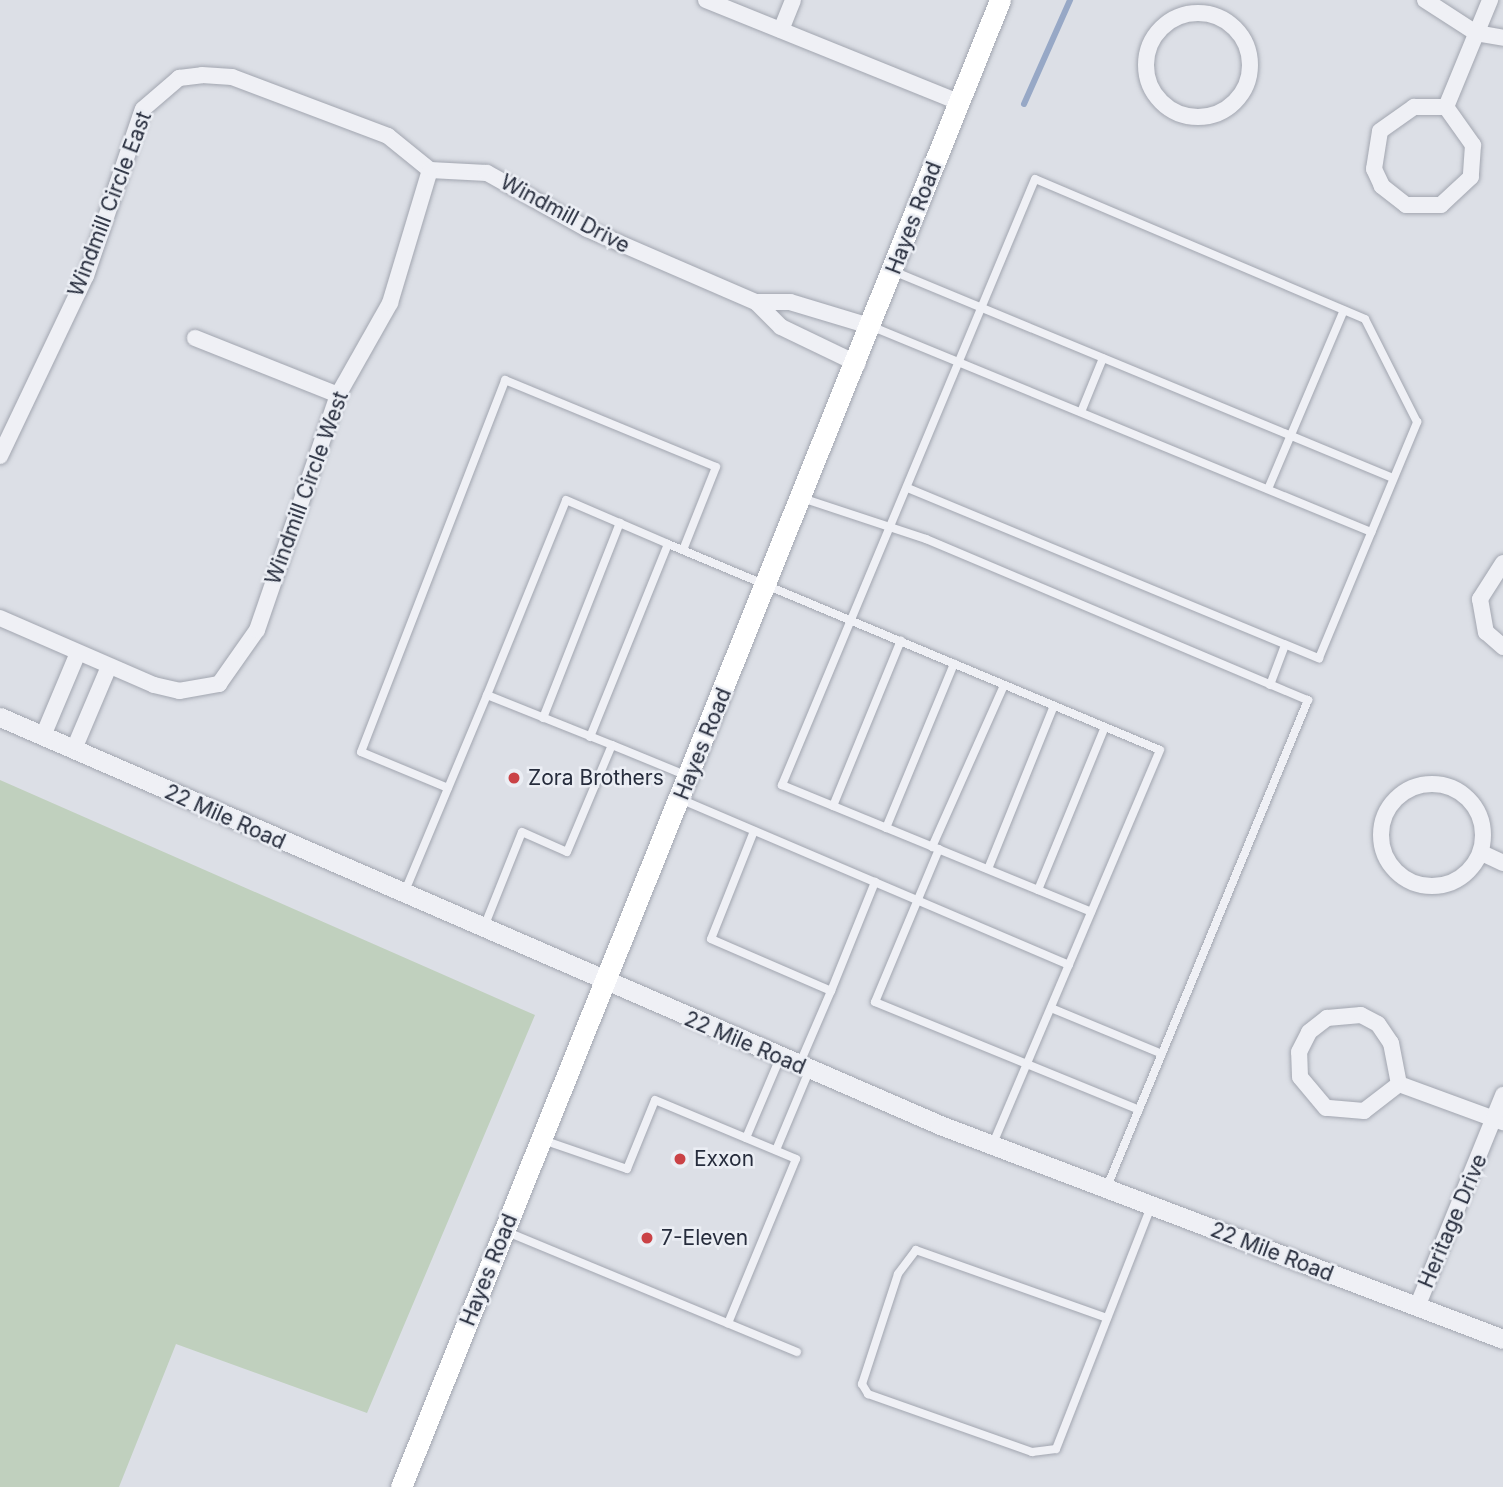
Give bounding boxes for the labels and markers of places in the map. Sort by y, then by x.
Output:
place label: Zora Brothers [528,765,664,791]
marker: Zora Brothers [506,770,522,786]
place label: Exxon [694,1146,754,1172]
marker: Exxon [672,1151,688,1167]
place label: 7-Eleven [661,1225,748,1251]
marker: 7-Eleven [639,1230,655,1246]

